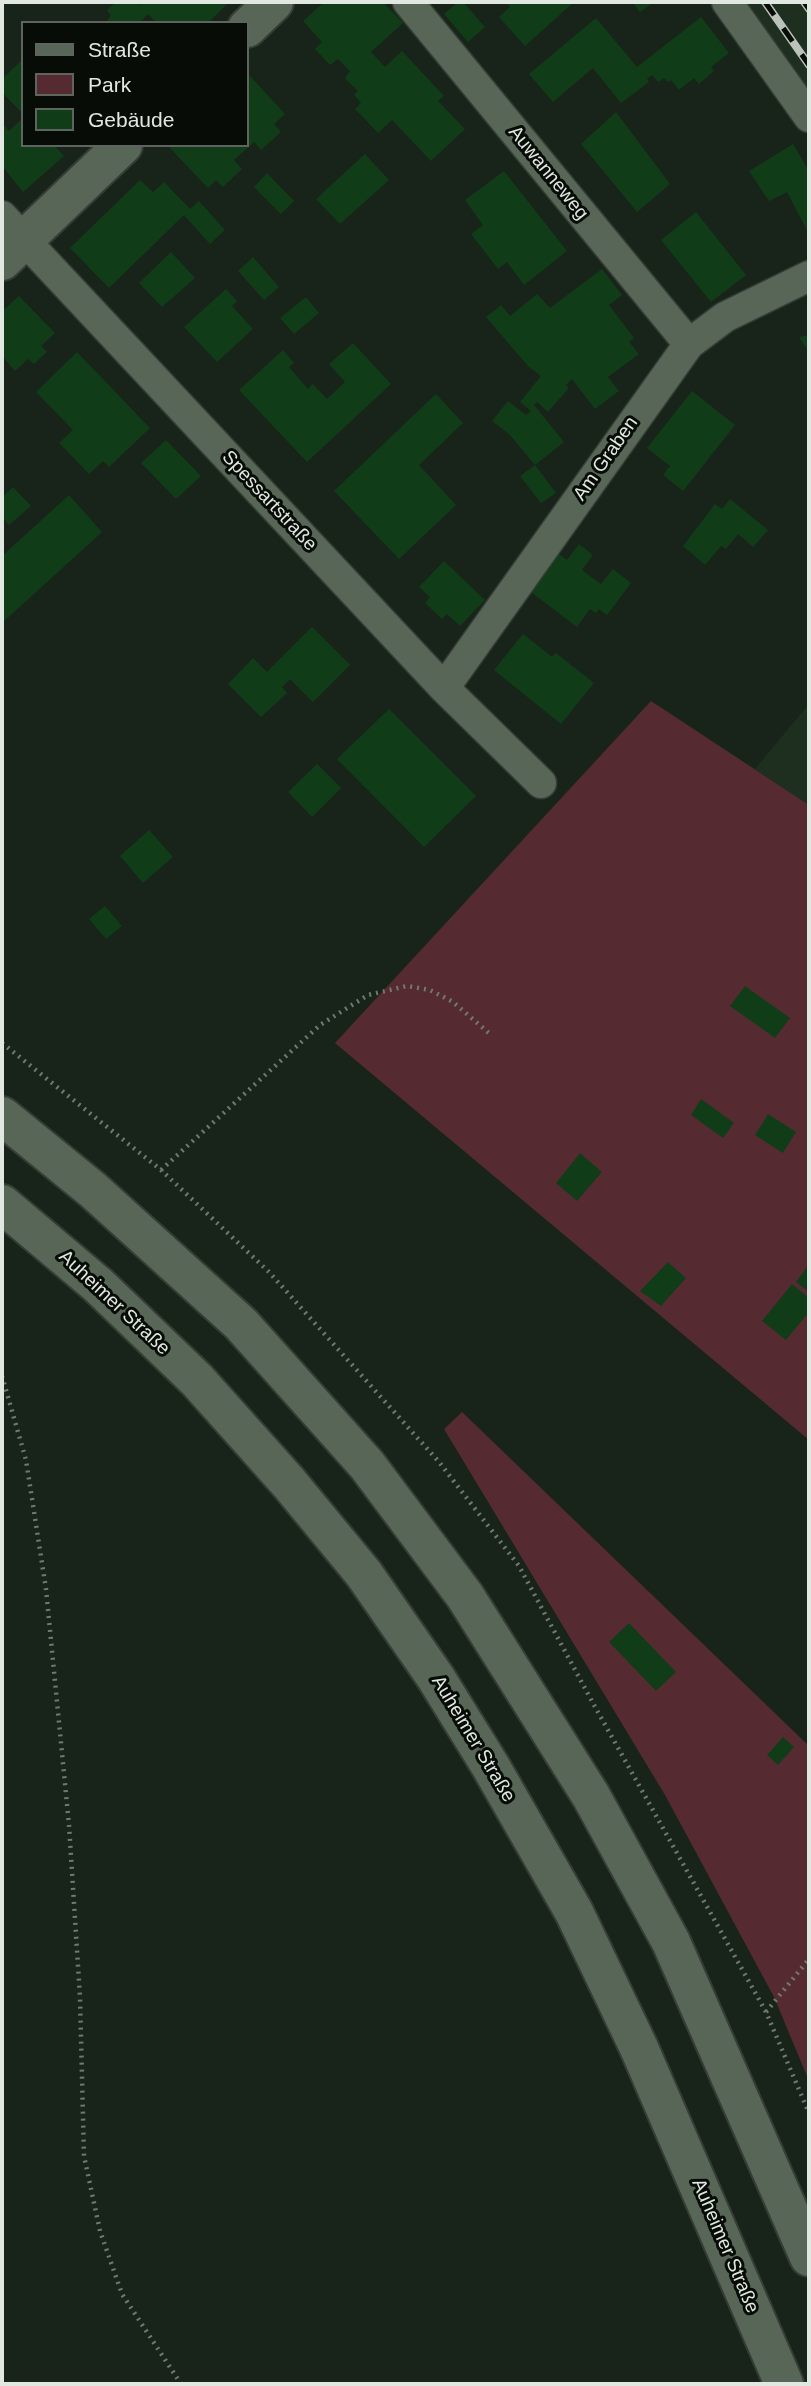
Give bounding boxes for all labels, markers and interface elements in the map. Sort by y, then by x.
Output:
legend [21,21,248,147]
text: Straße [88,38,151,61]
text: Park [88,73,131,96]
text: Gebäude [88,108,174,131]
street label: Auwanneweg [503,121,593,225]
street label: Am Graben [569,413,643,505]
street label: Spessartstraße [217,446,321,556]
street label: Auheimer Straße [54,1246,174,1360]
street label: Auheimer Straße [426,1672,520,1806]
street label: Auheimer Straße [686,2175,764,2317]

